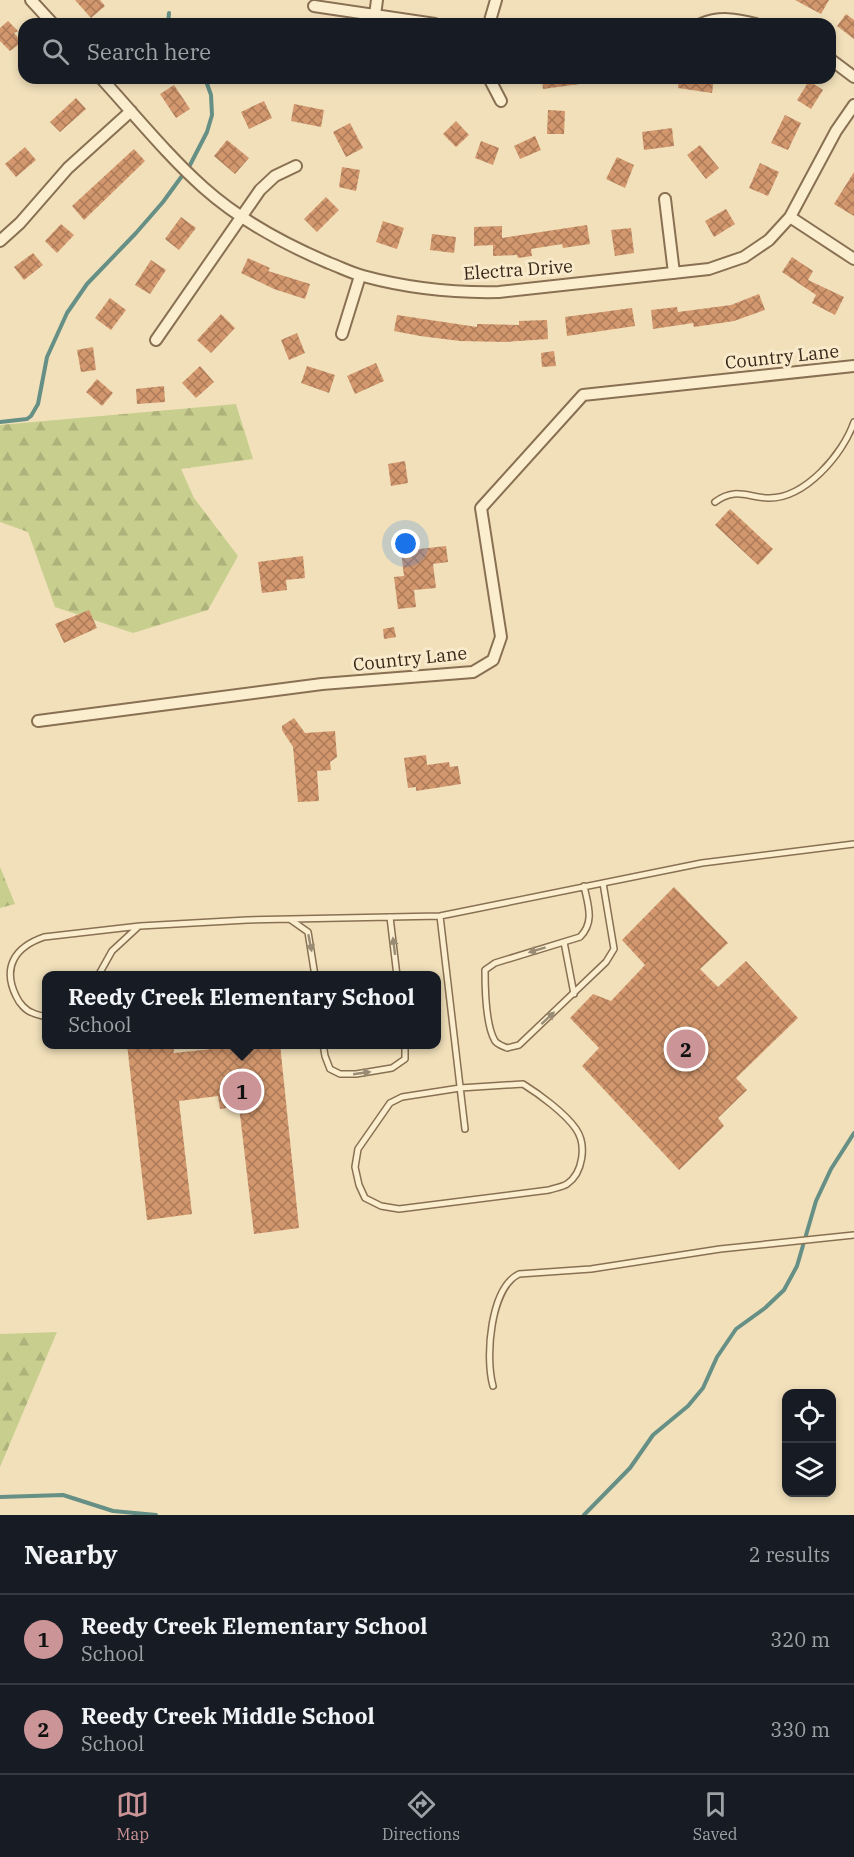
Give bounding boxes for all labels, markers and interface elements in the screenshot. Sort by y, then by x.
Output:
search box [18,18,836,84]
icon: search [39,35,72,68]
text: Search here [87,37,211,66]
street label: Electra Drive [462,254,573,285]
street label: Country Lane [724,339,840,374]
your location [391,529,420,558]
street label: Country Lane [352,641,468,676]
one-way arrow [306,933,315,952]
one-way arrow [389,937,398,956]
one-way arrow [528,946,546,955]
popup [42,971,441,1049]
text: Reedy Creek Elementary School [68,982,415,1011]
text: School [68,1011,132,1038]
one-way arrow [541,1011,555,1025]
pin: 2 [666,1026,706,1072]
pin: 1 [222,1068,262,1114]
one-way arrow [352,1068,371,1077]
map controls [782,1389,836,1497]
button: locate [782,1389,836,1443]
button: layers [782,1443,836,1497]
text: Nearby [24,1537,118,1571]
text: 2 results [749,1541,830,1568]
text: Reedy Creek Elementary School [81,1611,427,1640]
text: 1 [38,1626,50,1653]
text: 320 m [770,1626,830,1653]
text: School [81,1640,144,1667]
text: Reedy Creek Middle School [81,1701,375,1730]
text: 2 [38,1716,50,1743]
text: 330 m [770,1716,830,1743]
text: School [81,1730,144,1757]
tab: Map [116,1788,149,1844]
tab: Directions [382,1788,460,1844]
tab: Saved [693,1788,738,1844]

